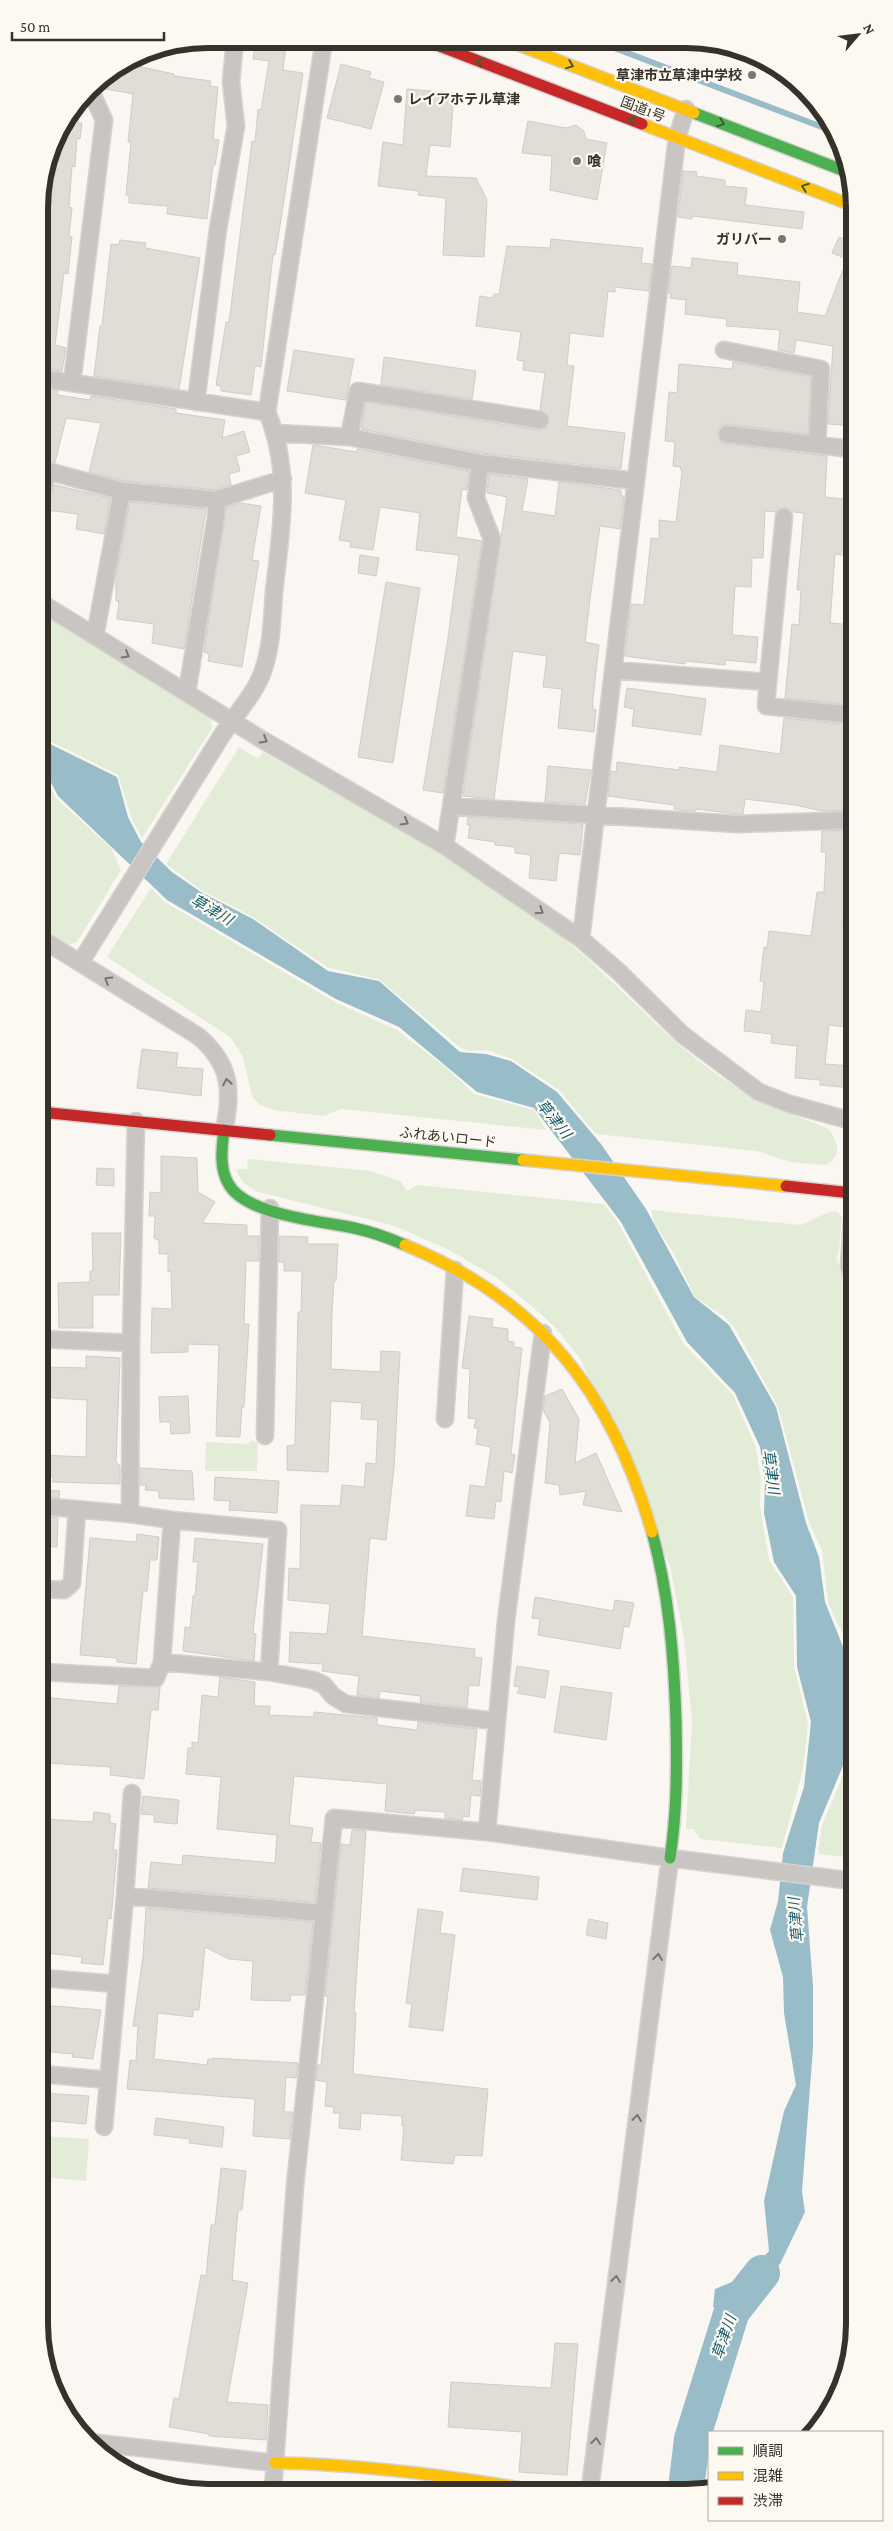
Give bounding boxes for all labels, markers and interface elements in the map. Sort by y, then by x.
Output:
scale bar [12,10,165,42]
north arrow [833,10,883,60]
text: 50 m [20,19,50,35]
text: N [860,21,879,37]
one-way arrow [476,58,485,68]
one-way arrow [565,58,574,69]
place label: 草津市立草津中学校 [616,67,742,83]
marker: 草津市立草津中学校 [746,69,758,81]
place label: レイアホテル草津 [408,91,520,107]
marker: レイアホテル草津 [392,93,404,105]
street label: 国道1号 [618,93,668,125]
one-way arrow [628,116,636,126]
one-way arrow [717,117,725,127]
place label: 喰 [587,153,602,169]
marker: 喰 [571,155,583,167]
one-way arrow [802,183,810,193]
place label: ガリバー [716,231,772,247]
marker: ガリバー [776,233,788,245]
one-way arrow [121,648,130,658]
one-way arrow [259,734,268,744]
one-way arrow [399,816,408,826]
water label: 草津川 [189,892,237,929]
one-way arrow [535,905,544,914]
one-way arrow [104,976,113,986]
one-way arrow [222,1077,232,1086]
water label: 草津川 [534,1096,576,1143]
street label: ふれあいロード [398,1124,498,1150]
water label: 草津川 [760,1449,782,1497]
water label: 草津川 [786,1895,806,1943]
one-way arrow [652,1953,662,1961]
one-way arrow [631,2114,642,2122]
one-way arrow [611,2275,621,2284]
water label: 草津川 [709,2311,740,2361]
legend [708,2431,883,2521]
one-way arrow [590,2436,601,2444]
text: 順調 [753,2443,783,2459]
text: 混雑 [753,2468,783,2484]
text: 渋滞 [753,2493,783,2509]

